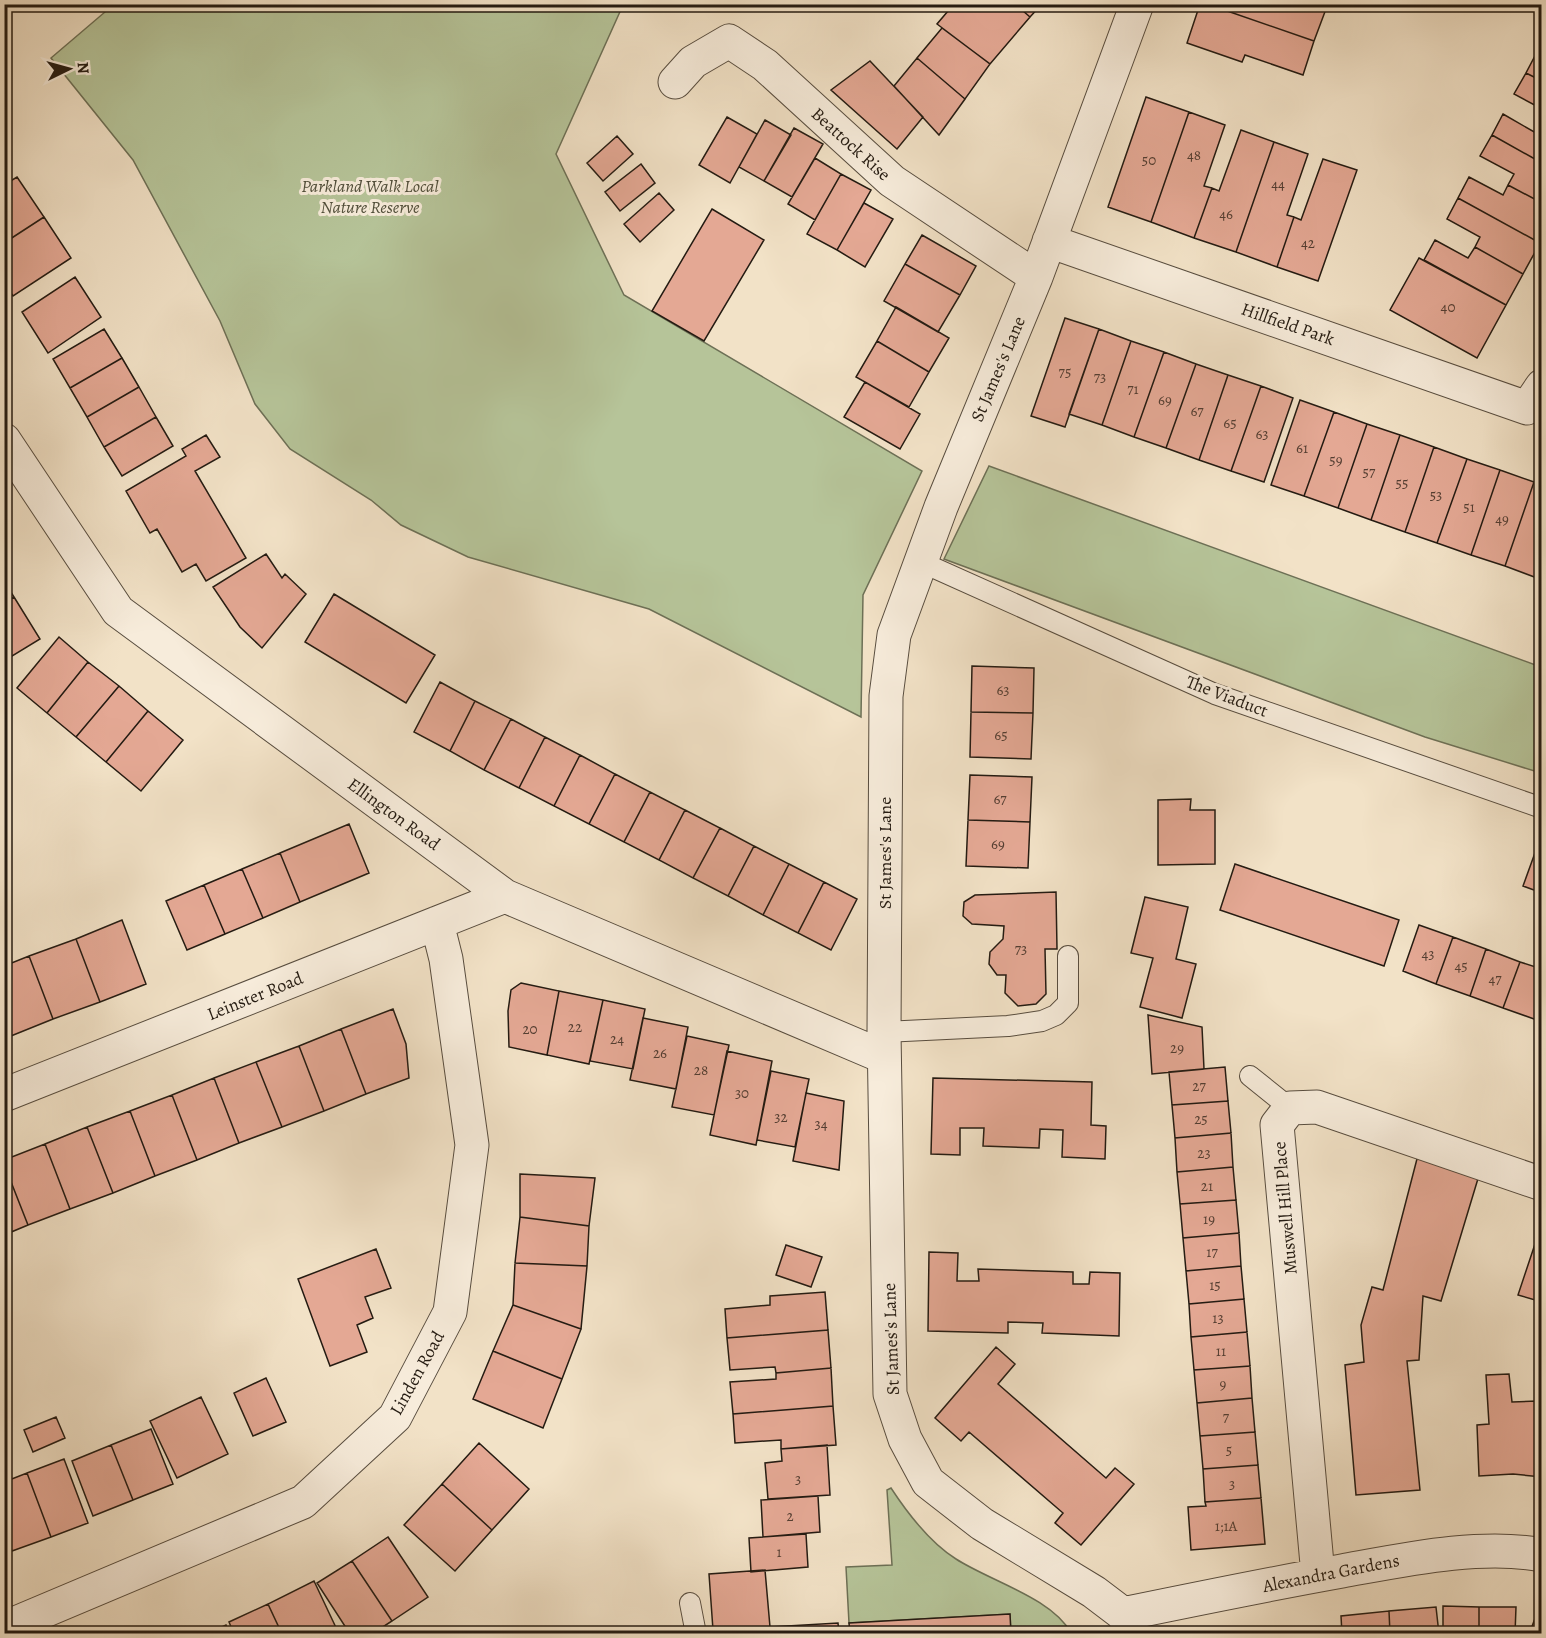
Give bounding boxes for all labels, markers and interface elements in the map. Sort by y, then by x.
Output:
north arrow [39,39,99,99]
text: N [71,61,94,75]
street label: Beattock Rise [806,102,896,186]
house number: 48 [1187,145,1201,165]
house number: 50 [1142,150,1156,170]
park label: Parkland Walk Local Nature Reserve [301,174,439,219]
house number: 44 [1271,174,1285,194]
house number: 46 [1219,204,1233,224]
house number: 42 [1301,233,1315,253]
street label: Hillfield Park [1238,297,1338,351]
house number: 40 [1441,297,1455,317]
street label: St James's Lane [965,313,1031,425]
house number: 75 [1059,362,1071,382]
house number: 73 [1094,367,1106,387]
house number: 71 [1127,379,1139,399]
house number: 69 [1158,390,1172,410]
house number: 67 [1190,401,1204,421]
house number: 65 [1223,413,1237,433]
house number: 63 [1255,424,1269,444]
house number: 61 [1296,438,1308,458]
house number: 59 [1329,450,1343,470]
house number: 57 [1363,462,1376,482]
house number: 55 [1396,473,1408,493]
house number: 53 [1430,485,1442,505]
house number: 51 [1463,497,1475,517]
house number: 49 [1495,509,1509,529]
street label: The Viaduct [1182,669,1272,723]
house number: 63 [996,680,1010,700]
house number: 65 [994,725,1008,745]
street label: Ellington Road [343,772,445,856]
house number: 67 [993,789,1007,809]
street label: St James's Lane [873,797,897,909]
house number: 69 [991,834,1005,854]
house number: 73 [1015,939,1027,959]
house number: 43 [1421,944,1435,964]
house number: 45 [1454,956,1468,976]
street label: Leinster Road [204,966,307,1026]
house number: 47 [1488,969,1502,989]
house number: 22 [568,1017,582,1037]
house number: 20 [522,1019,538,1039]
house number: 24 [610,1029,624,1049]
house number: 29 [1170,1038,1184,1058]
house number: 26 [653,1043,667,1063]
house number: 28 [694,1060,708,1080]
house number: 27 [1192,1076,1206,1096]
house number: 30 [735,1083,749,1103]
house number: 32 [774,1107,788,1127]
house number: 25 [1194,1109,1208,1129]
house number: 34 [814,1114,828,1134]
street label: Muswell Hill Place [1267,1140,1303,1276]
house number: 23 [1197,1143,1211,1163]
house number: 21 [1201,1176,1213,1196]
house number: 19 [1203,1209,1215,1229]
house number: 17 [1206,1242,1218,1262]
house number: 15 [1209,1275,1221,1295]
street label: St James's Lane [877,1282,905,1396]
house number: 13 [1212,1308,1224,1328]
street label: Linden Road [384,1326,450,1419]
house number: 11 [1216,1341,1226,1361]
house number: 9 [1220,1374,1227,1394]
house number: 7 [1223,1407,1230,1427]
house number: 5 [1226,1440,1232,1460]
house number: 3 [795,1469,801,1489]
house number: 3 [1229,1474,1235,1494]
house number: 2 [786,1506,794,1526]
house number: 1;1A [1215,1516,1238,1536]
house number: 1 [776,1542,782,1562]
street label: Alexandra Gardens [1260,1548,1401,1598]

